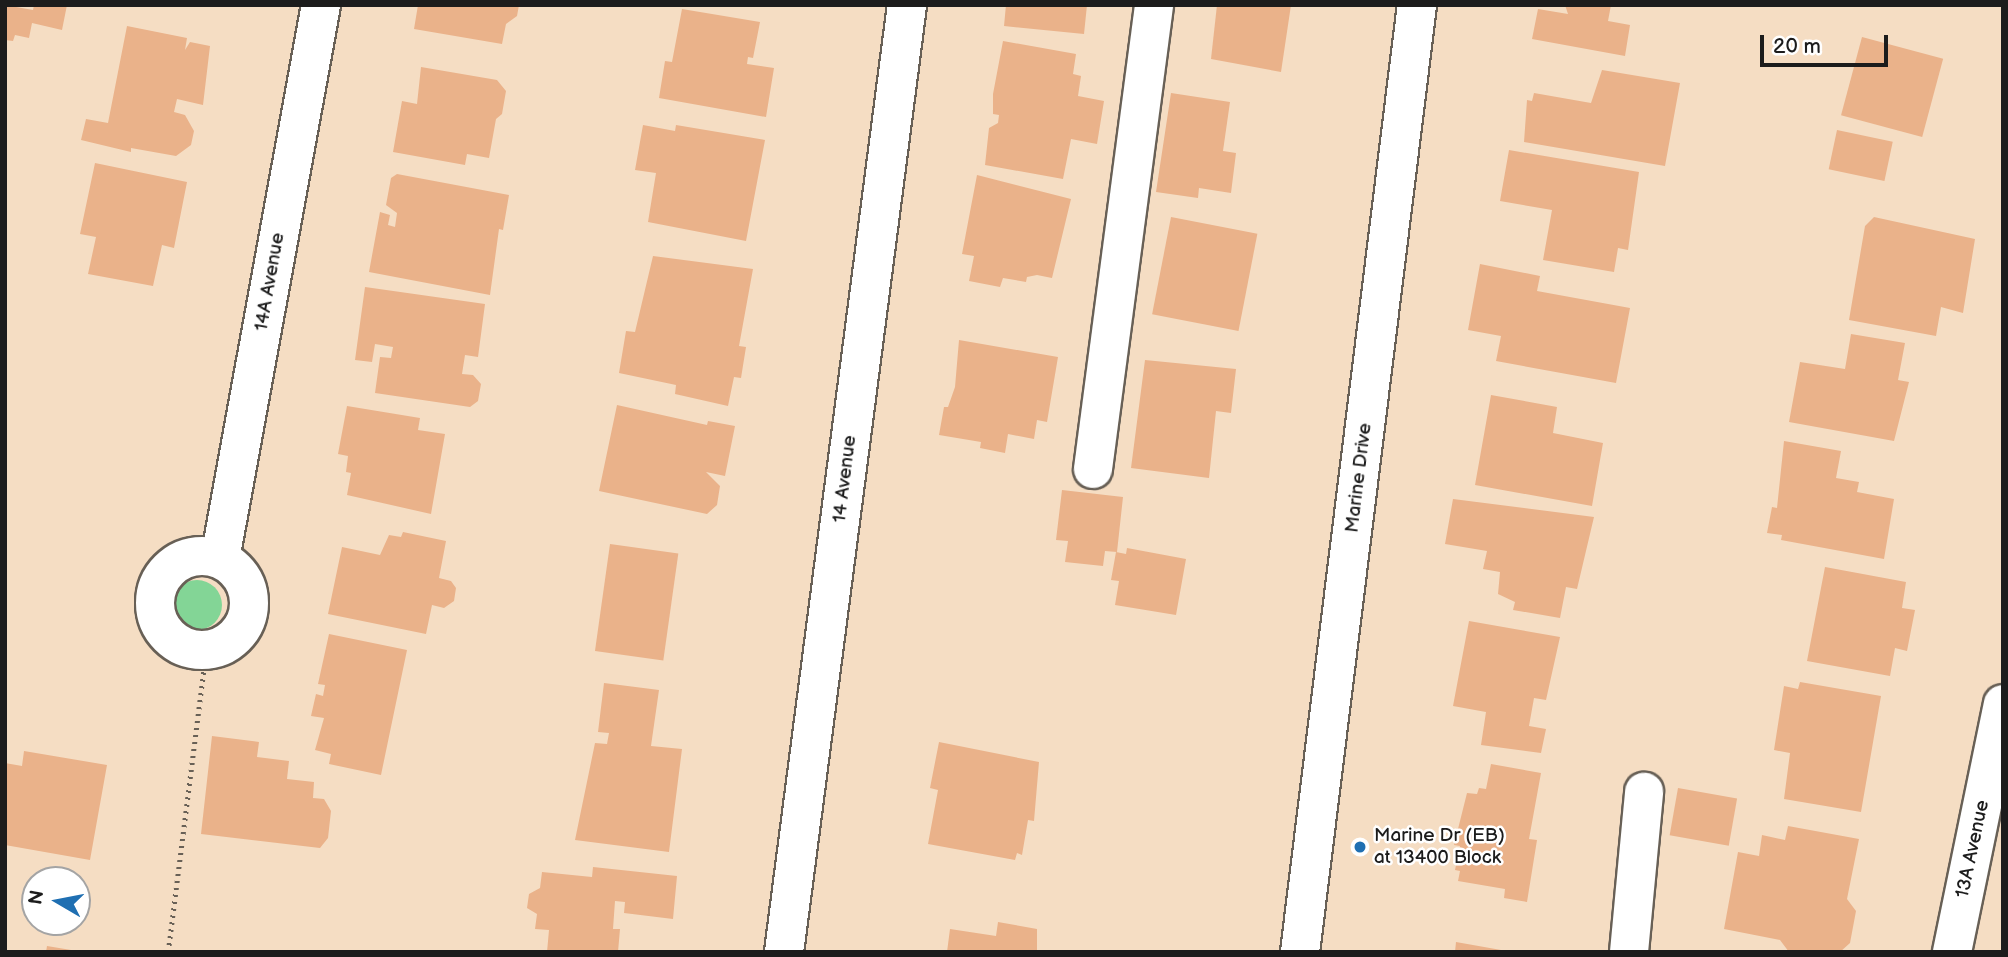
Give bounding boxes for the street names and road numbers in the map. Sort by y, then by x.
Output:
street label: 14A Avenue [250,231,290,333]
street label: Marine Drive [1341,422,1377,534]
street label: 14 Avenue [828,434,862,524]
street label: 13A Avenue [1952,798,1994,900]

